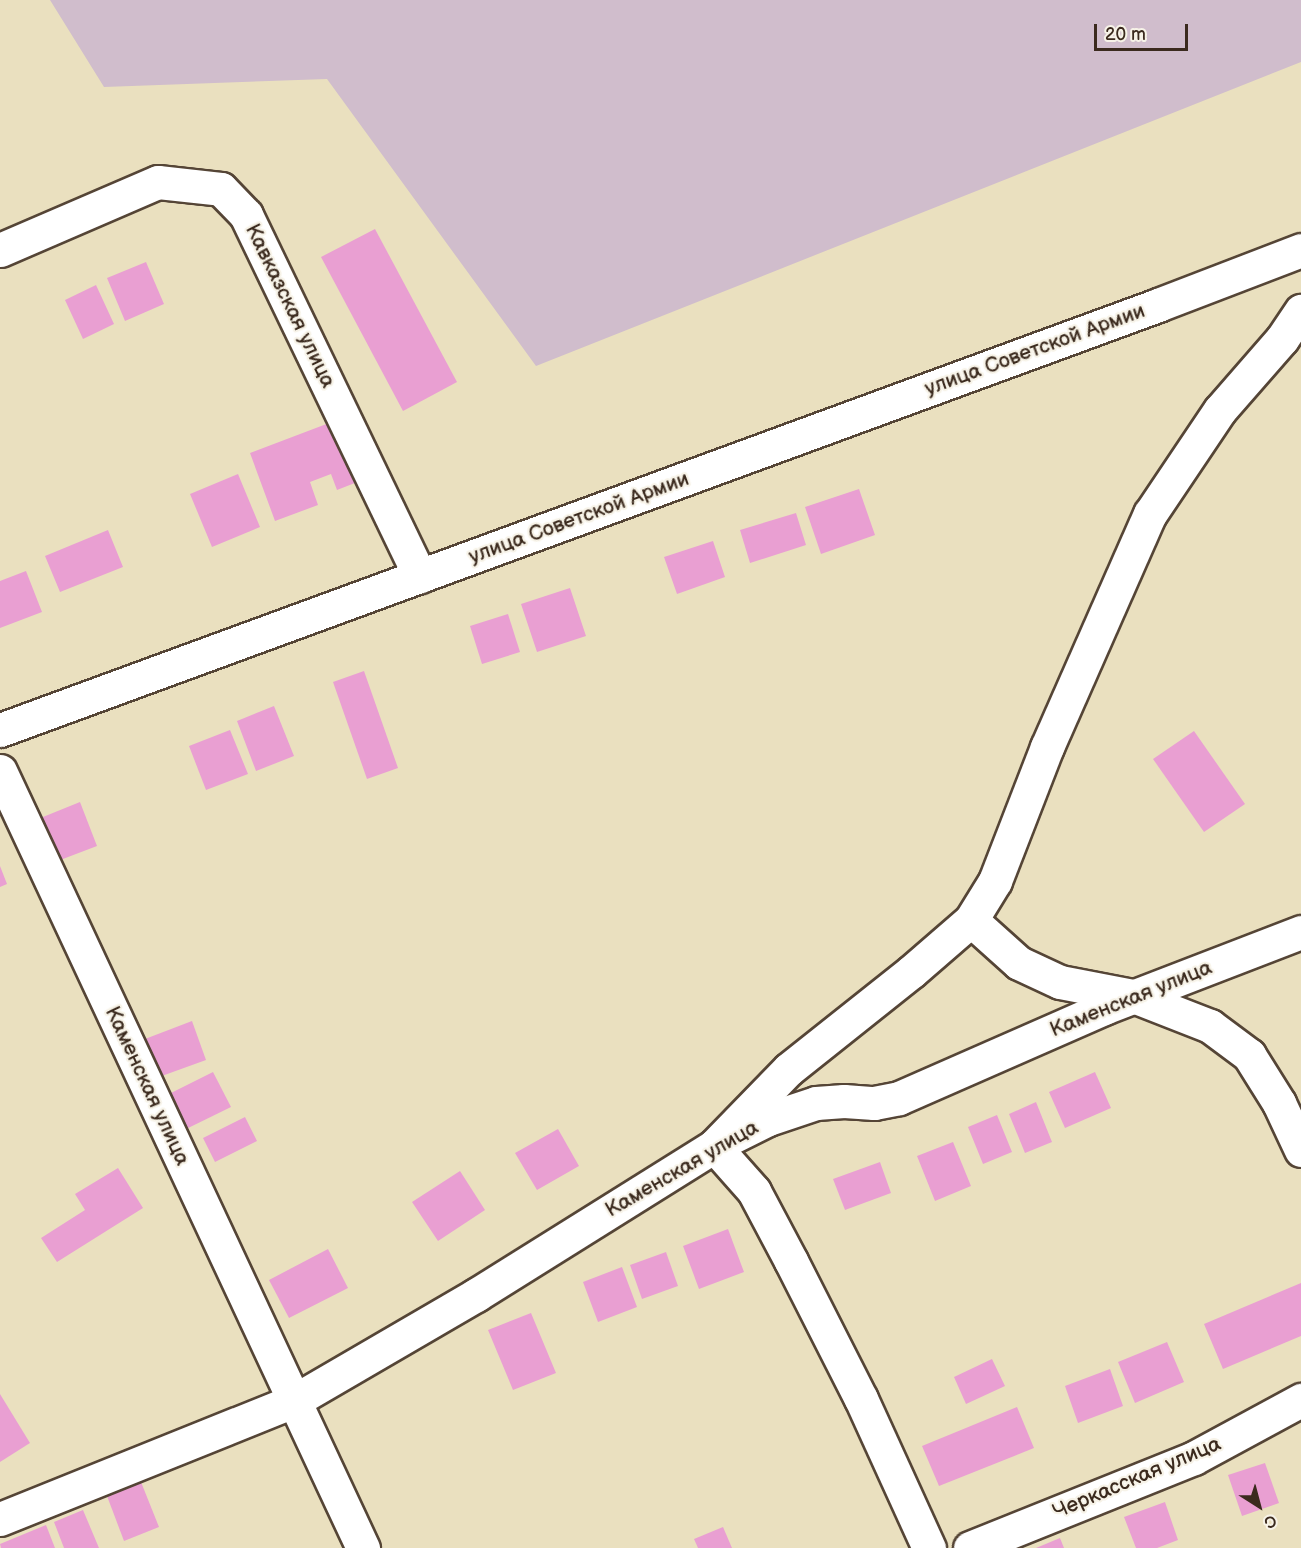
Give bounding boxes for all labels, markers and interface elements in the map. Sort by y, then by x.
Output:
scale bar [1097,12,1192,50]
text: 20 m [1105,24,1146,45]
street label: Кавказская улица [239,220,341,392]
street label: улица Советской Армии [921,298,1149,402]
street label: улица Советской Армии [465,466,693,570]
street label: Каменская улица [1046,955,1216,1043]
street label: Каменская улица [99,1003,195,1169]
street label: Каменская улица [601,1115,763,1223]
street label: Черкасская улица [1049,1431,1225,1525]
north arrow [1229,1476,1289,1536]
text: С [1260,1510,1280,1532]

